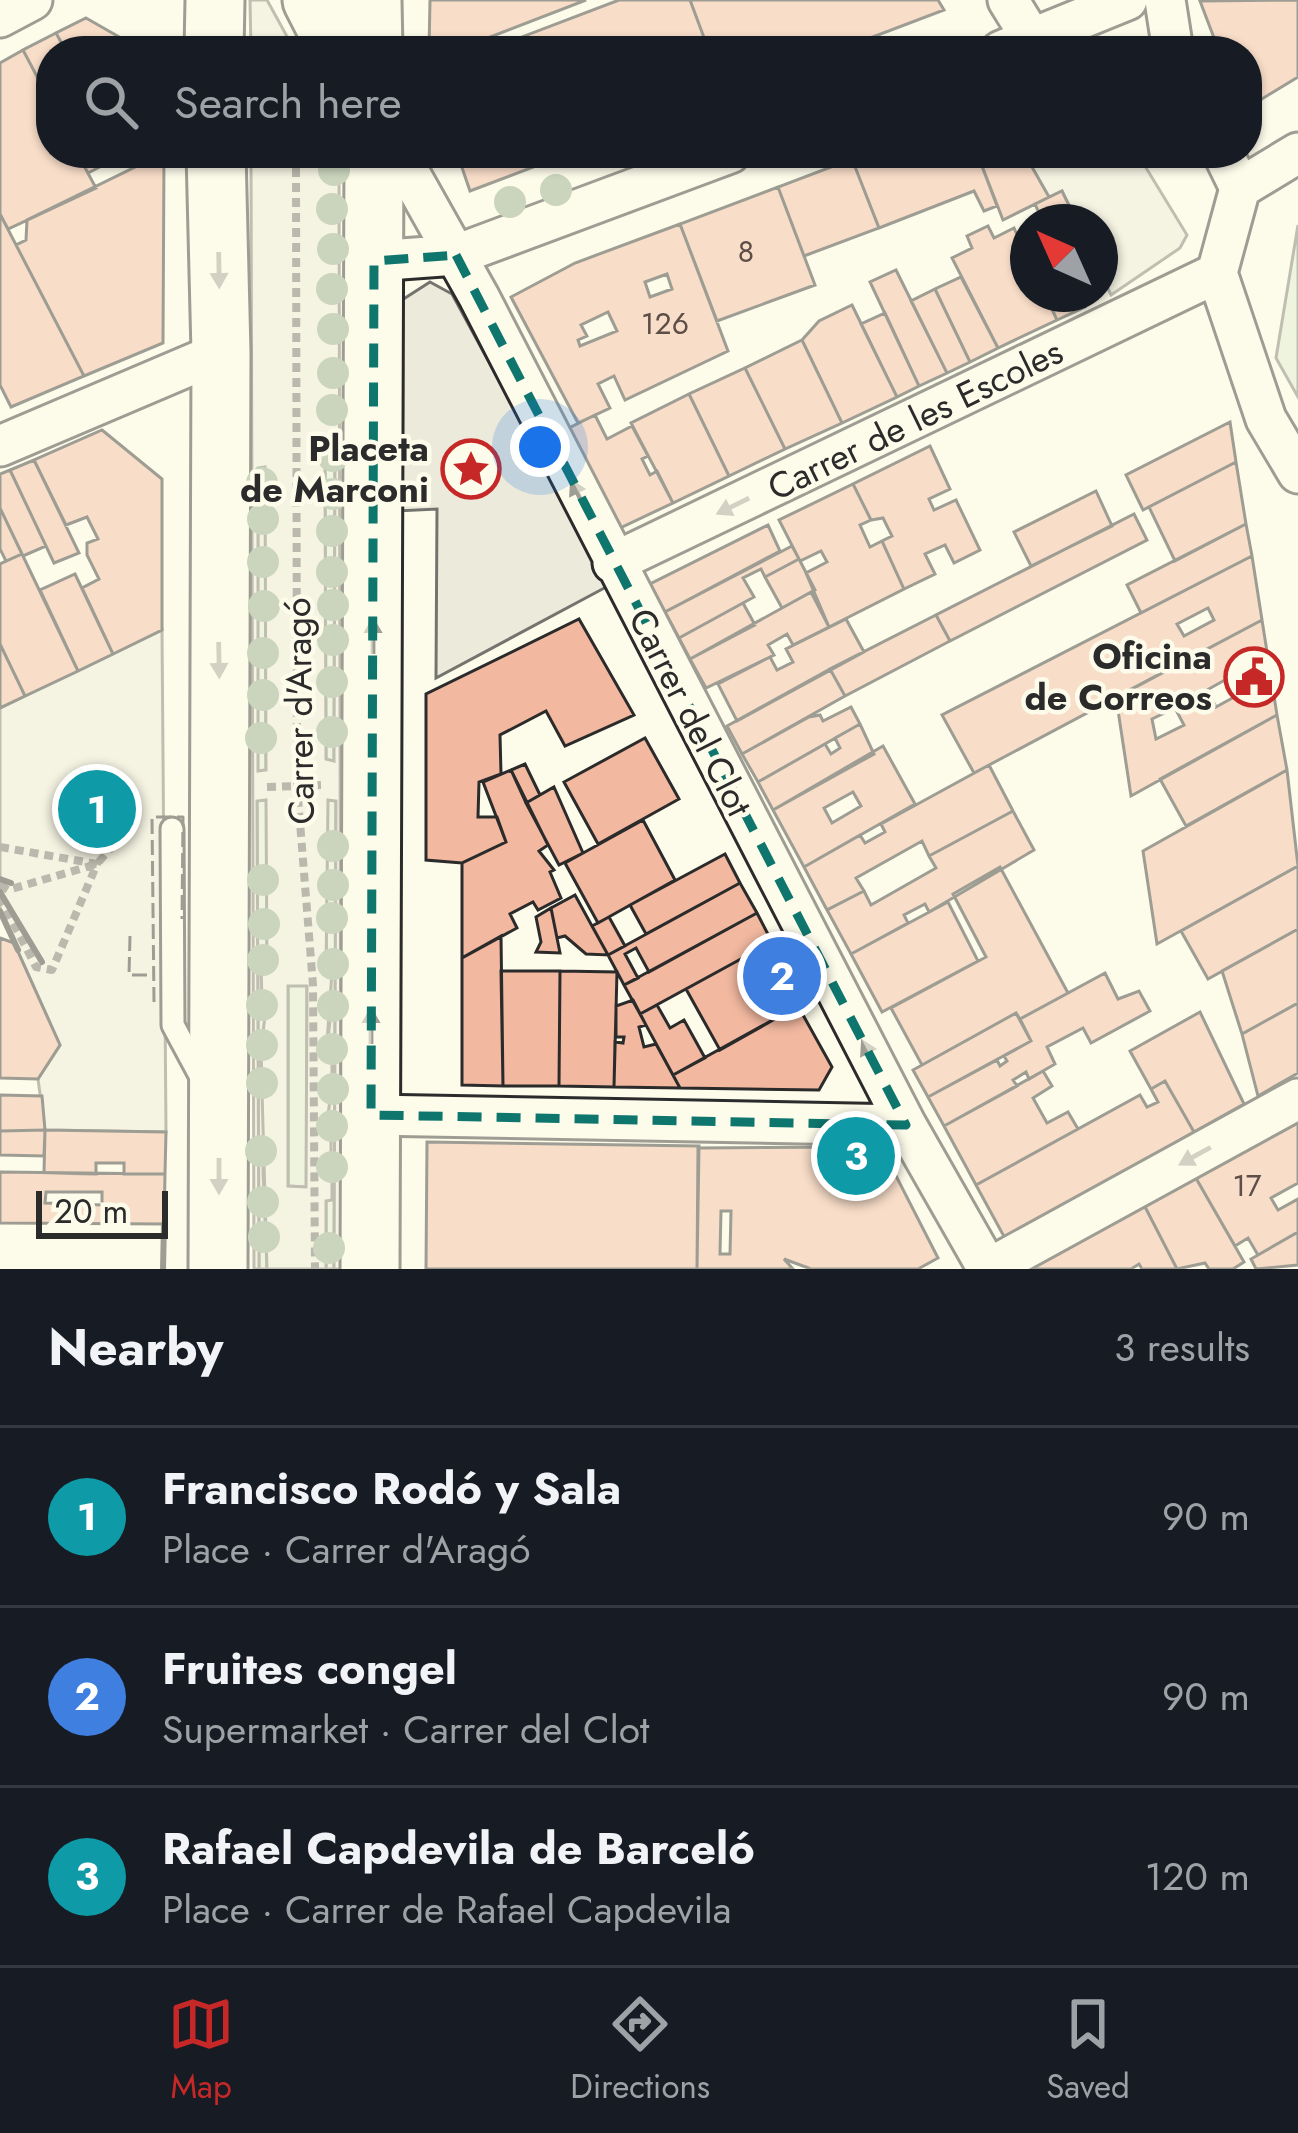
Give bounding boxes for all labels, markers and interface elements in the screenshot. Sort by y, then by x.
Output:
search box [36,36,1262,168]
icon: search [78,69,144,135]
text: Search here [174,70,402,135]
north arrow [1010,204,1118,312]
house number: 8 [738,230,754,273]
one-way arrow [209,252,228,290]
house number: 126 [641,302,689,345]
street label: Carrer de les Escoles [759,325,1071,513]
your location [510,417,570,477]
place label: Placeta de Marconi [240,422,429,515]
place icon: Placeta de Marconi [440,438,502,500]
one-way arrow [570,479,590,514]
one-way arrow [715,496,750,516]
street label: Carrer d'Aragó [271,597,327,825]
street label: Carrer del Clot [616,599,766,825]
one-way arrow [363,616,383,654]
place label: Oficina de Correos [1025,630,1212,723]
one-way arrow [209,642,229,680]
public building icon: Oficina de Correos [1223,646,1285,708]
pin: 1 [58,764,136,854]
pin: 2 [743,931,821,1021]
one-way arrow [361,1006,381,1044]
one-way arrow [860,1039,881,1074]
pin: 3 [817,1111,895,1201]
one-way arrow [1179,1144,1212,1165]
one-way arrow [209,1158,228,1196]
house number: 17 [1232,1164,1262,1207]
scale bar [36,1185,168,1238]
text: 20 m [54,1188,128,1235]
text: Nearby [48,1310,223,1384]
text: 3 results [1114,1319,1250,1376]
text: Francisco Rodó y Sala [162,1456,621,1521]
text: 1 [77,1488,97,1545]
text: 90 m [1162,1488,1250,1545]
text: Place · Carrer d'Aragó [162,1521,531,1578]
text: Fruites congel [162,1636,457,1701]
text: 2 [74,1668,100,1725]
text: 90 m [1162,1668,1250,1725]
text: Supermarket · Carrer del Clot [162,1701,649,1758]
text: Rafael Capdevila de Barceló [162,1816,755,1881]
text: 3 [75,1848,99,1905]
text: 120 m [1145,1848,1250,1905]
text: Place · Carrer de Rafael Capdevila [162,1881,731,1938]
tab: Map [168,1991,234,2110]
tab: Directions [570,1991,710,2110]
tab: Saved [1046,1991,1130,2110]

